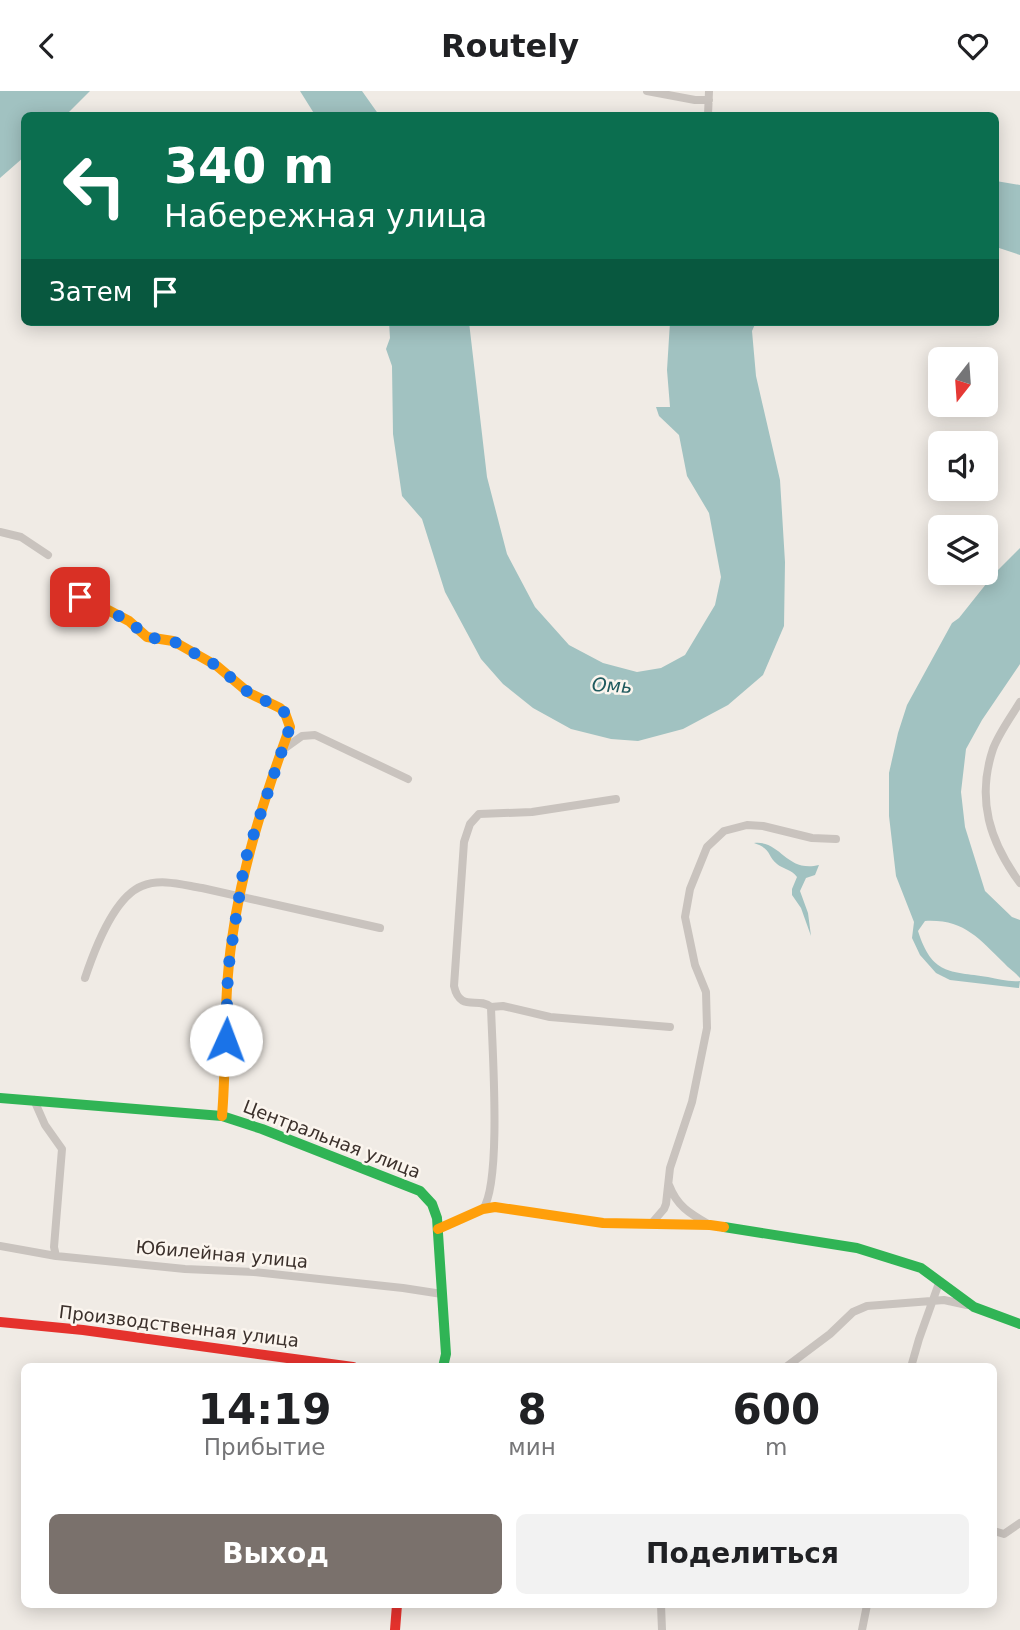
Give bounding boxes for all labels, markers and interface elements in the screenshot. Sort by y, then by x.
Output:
icon: back [28,27,66,65]
text: Routely [441,27,579,65]
icon: heart [954,27,992,65]
text: 340 m [164,138,334,195]
icon: left [49,140,140,231]
text: Набережная улица [164,197,487,235]
icon: arrive [146,273,184,311]
text: Затем [49,277,132,307]
north arrow [928,347,998,417]
map controls [928,347,998,585]
button: sound [928,431,998,501]
button: layers [928,515,998,585]
pin [50,567,110,627]
icon: arrive [61,578,99,616]
water label: Омь [591,673,633,697]
position arrow [189,1003,263,1077]
street label: Центральная улица [240,1095,424,1183]
street label: Юбилейная улица [135,1236,309,1272]
street label: Производственная улица [58,1301,300,1351]
text: 14:19 [198,1385,332,1434]
text: 8 [517,1385,547,1434]
text: 600 [732,1385,820,1434]
text: Прибытие [204,1434,326,1460]
text: мин [508,1434,556,1460]
text: m [765,1434,788,1460]
button: Выход [49,1514,502,1594]
button: Поделиться [516,1514,969,1594]

